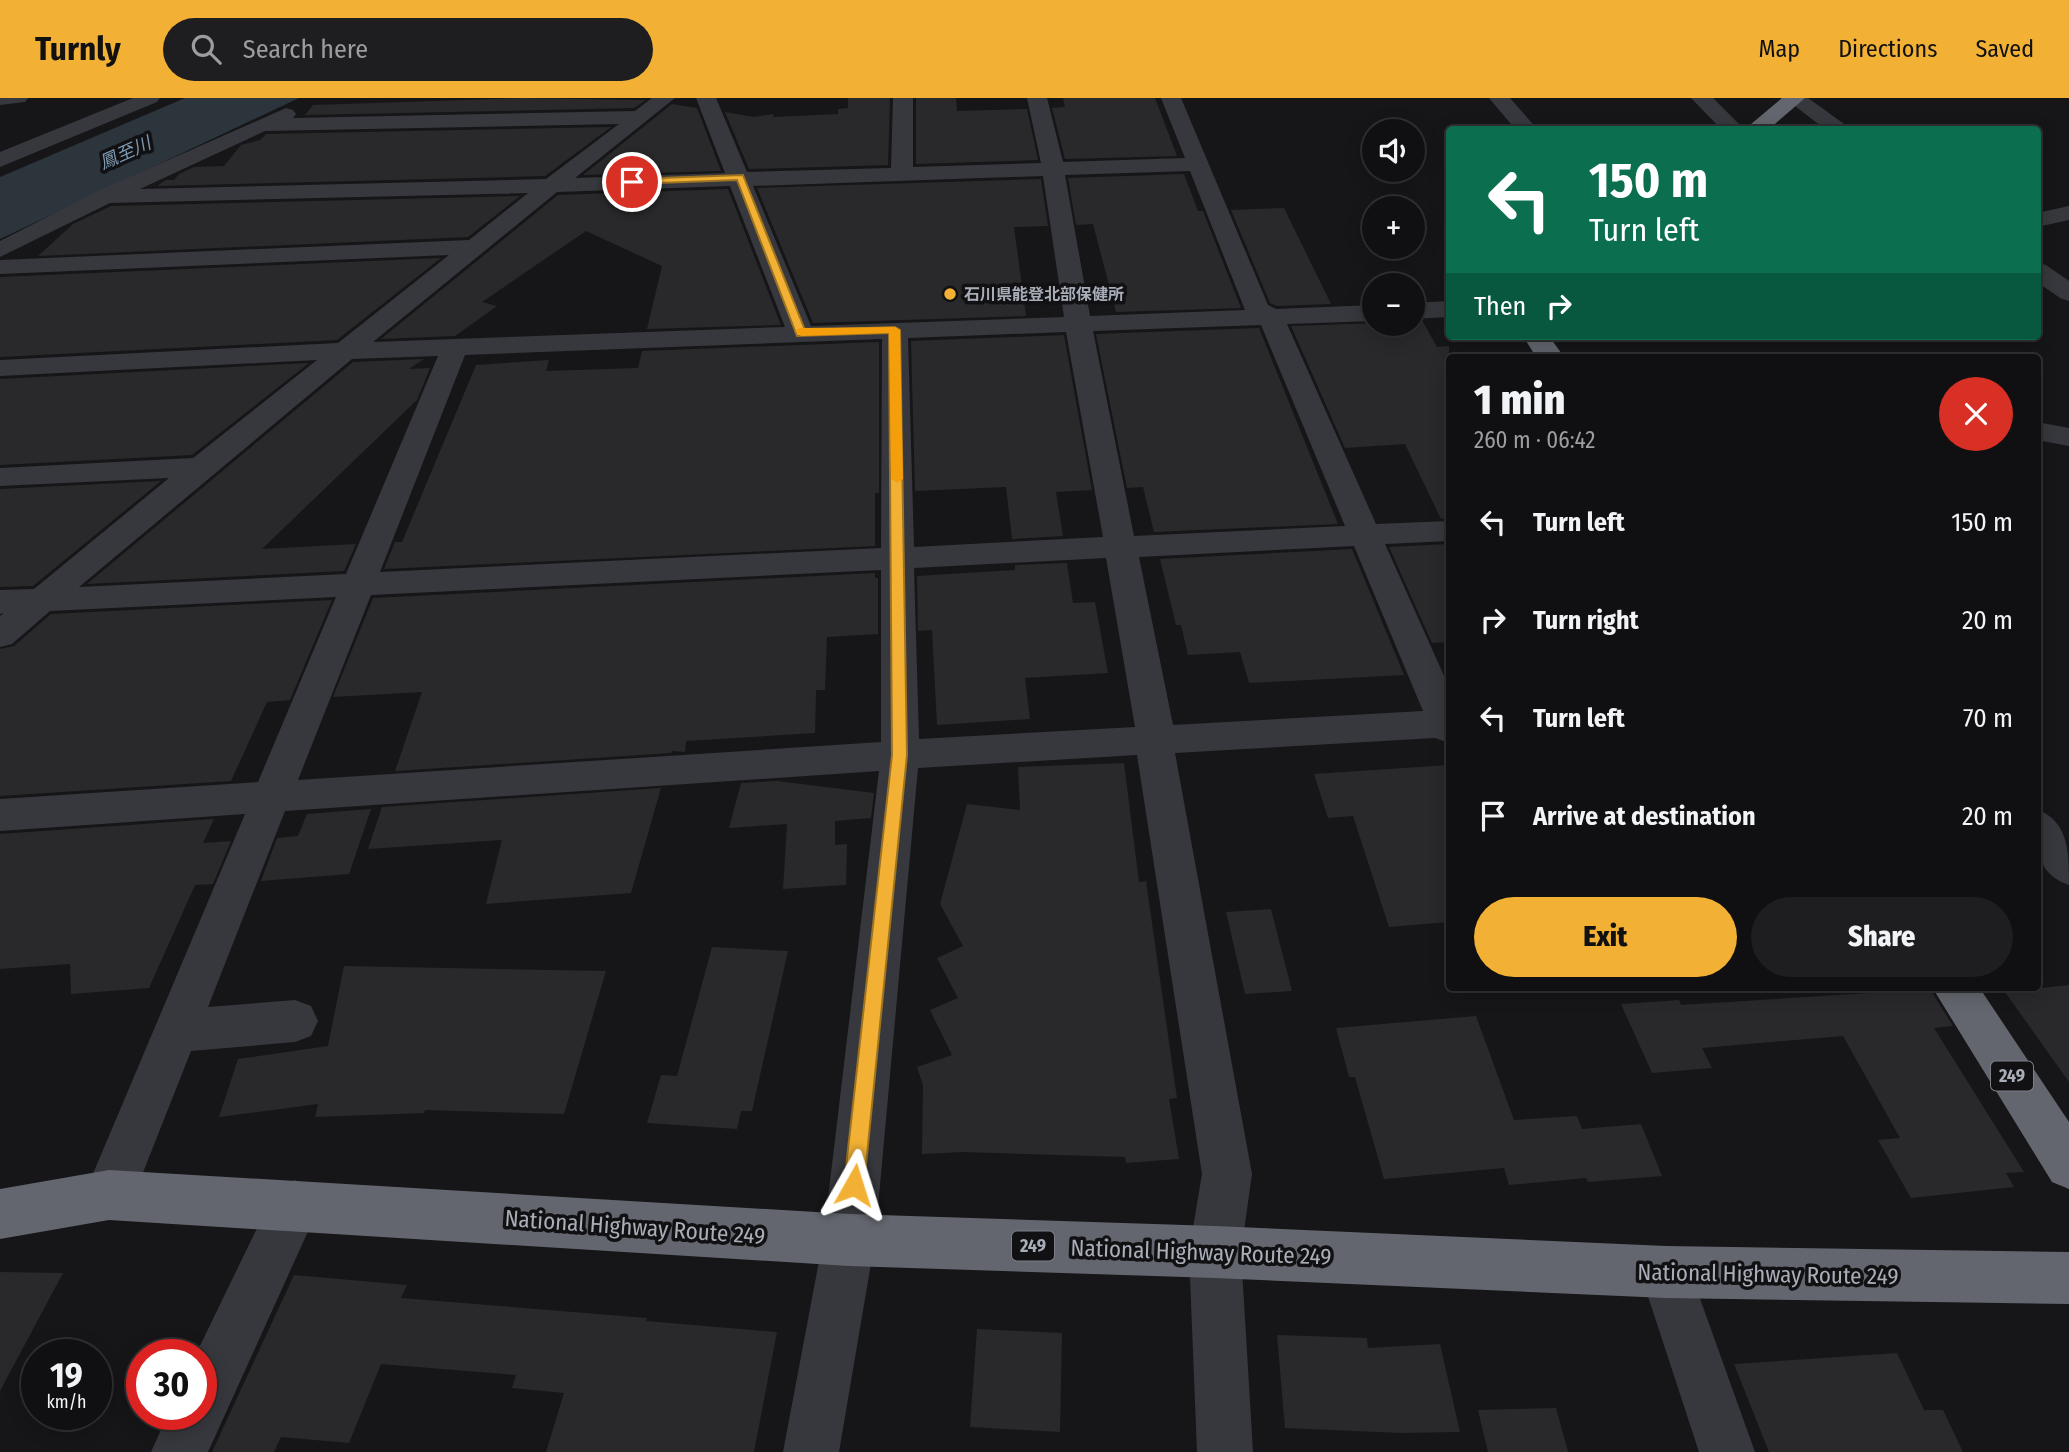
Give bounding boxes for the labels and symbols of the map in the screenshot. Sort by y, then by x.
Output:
water label: 鳳至川 [96,131,156,174]
pin [602,152,662,212]
place label: 石川県能登北部保健所 [964,285,1124,304]
marker: 石川県能登北部保健所 [942,286,958,302]
road number: 249 [1991,1062,2033,1091]
position arrow [817,1148,891,1222]
street label: National Highway Route 249 [504,1204,766,1250]
road number: 249 [1012,1232,1054,1260]
street label: National Highway Route 249 [1070,1233,1332,1271]
street label: National Highway Route 249 [1637,1258,1899,1290]
speed limit sign: 30 [126,1339,217,1430]

